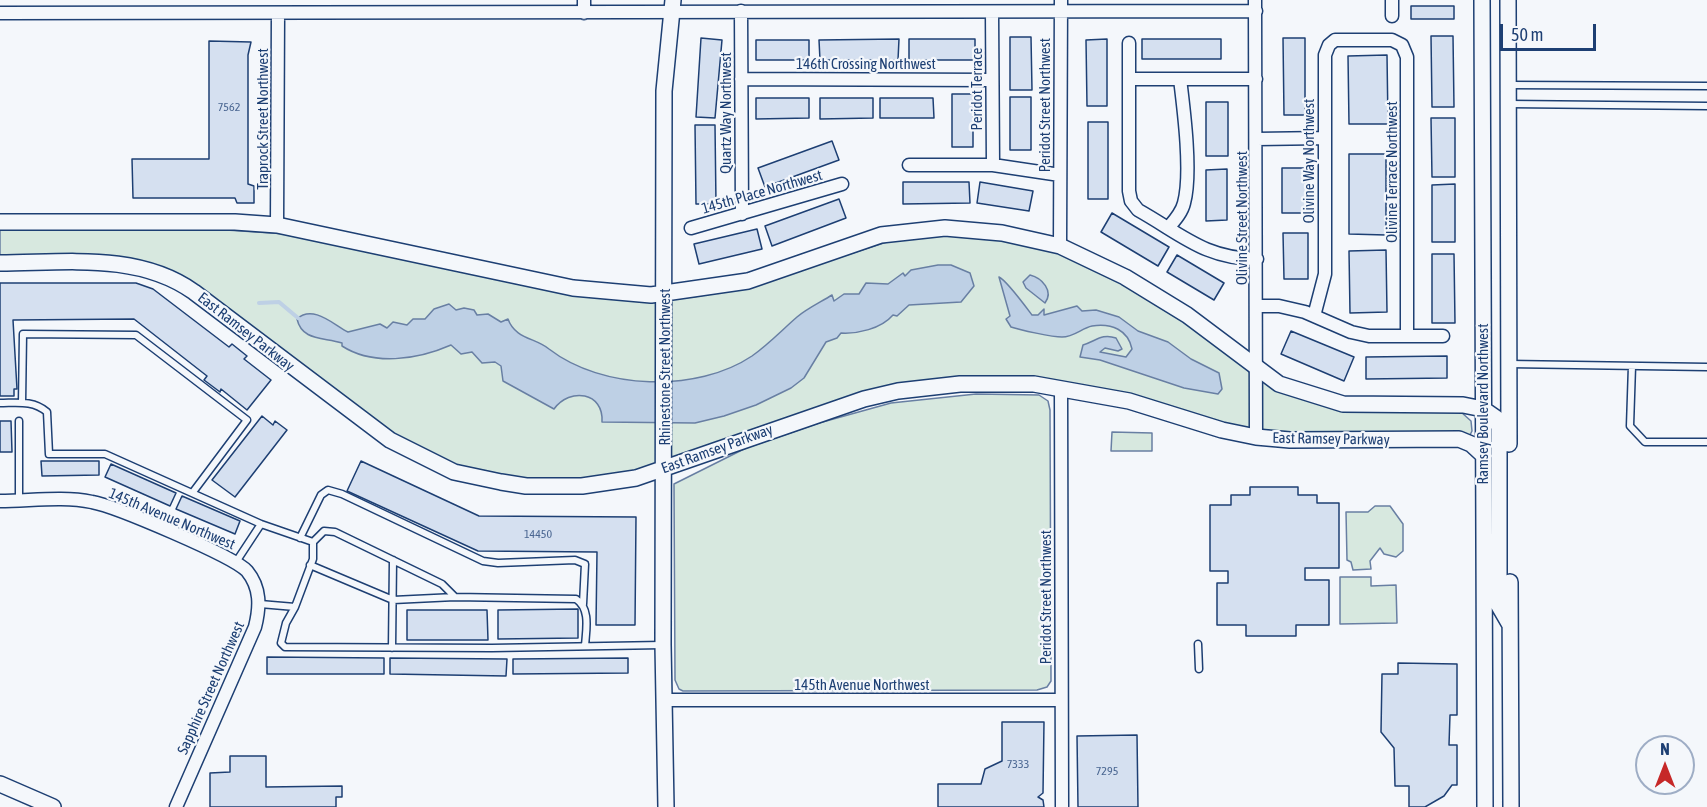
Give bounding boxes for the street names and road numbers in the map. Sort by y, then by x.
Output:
street label: Peridot Street Northwest [1036,38,1054,172]
street label: Traprock Street Northwest [254,48,272,190]
street label: Peridot Terrace [968,48,986,130]
street label: Quartz Way Northwest [717,52,735,174]
street label: 146th Crossing Northwest [796,55,936,73]
street label: Olivine Way Northwest [1300,99,1318,223]
street label: Olivine Terrace Northwest [1383,101,1401,243]
street label: Olivine Street Northwest [1233,151,1251,285]
street label: 145th Place Northwest [700,166,824,218]
street label: East Ramsey Parkway [194,289,298,375]
street label: Rhinestone Street Northwest [656,289,674,445]
street label: Ramsey Boulevard Northwest [1474,324,1492,484]
street label: East Ramsey Parkway [659,420,775,478]
street label: East Ramsey Parkway [1272,429,1390,449]
street label: 145th Avenue Northwest [106,484,238,554]
street label: Peridot Street Northwest [1037,530,1055,664]
street label: Sapphire Street Northwest [174,619,248,757]
street label: 145th Avenue Northwest [794,676,930,694]

